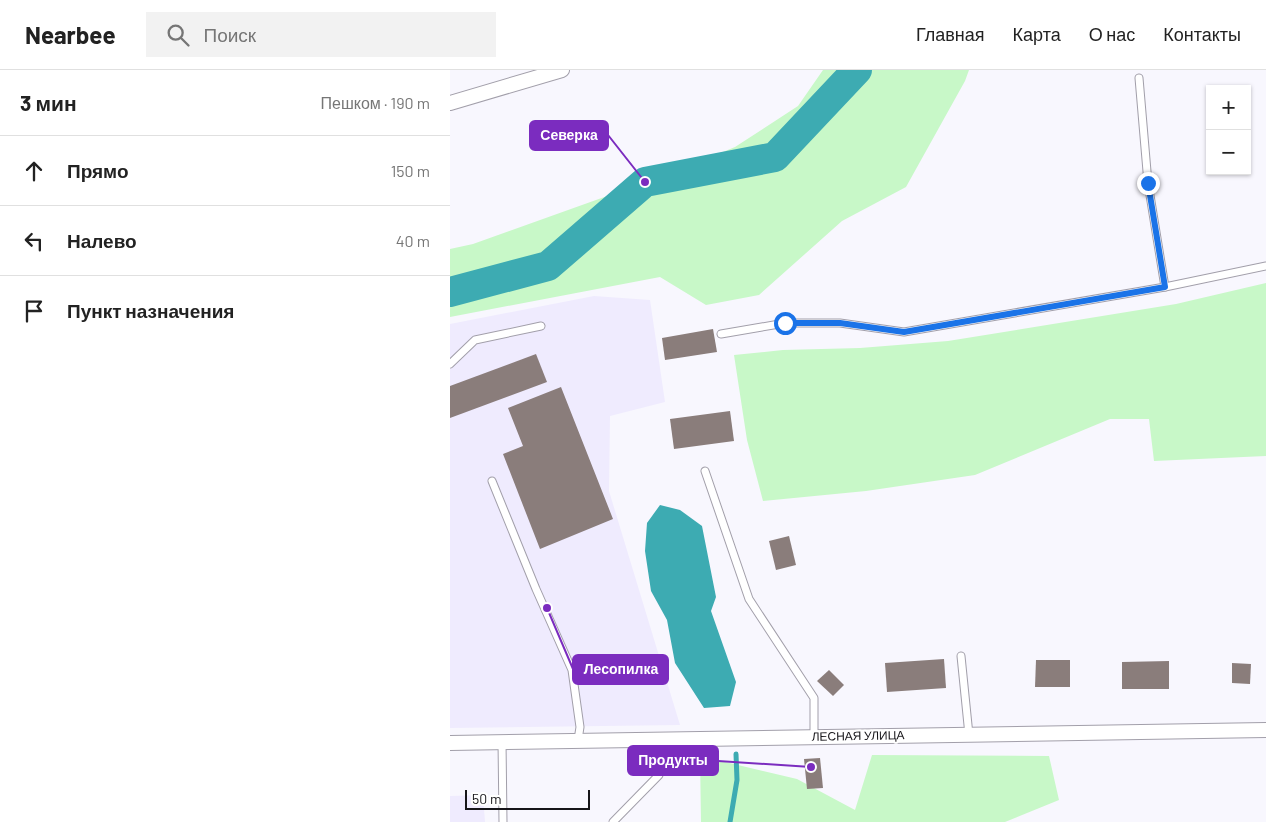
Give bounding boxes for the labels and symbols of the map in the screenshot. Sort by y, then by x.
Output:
callout: Северка [530,121,608,150]
text: Северка [540,126,598,143]
route end [1137,172,1160,195]
route start [774,312,797,335]
callout: Лесопилка [573,655,668,684]
text: Лесопилка [584,660,658,677]
street label: ЛЕСНАЯ УЛИЦА [811,727,905,744]
callout: Продукты [628,746,718,775]
text: Продукты [638,751,708,768]
scale bar [465,787,590,810]

